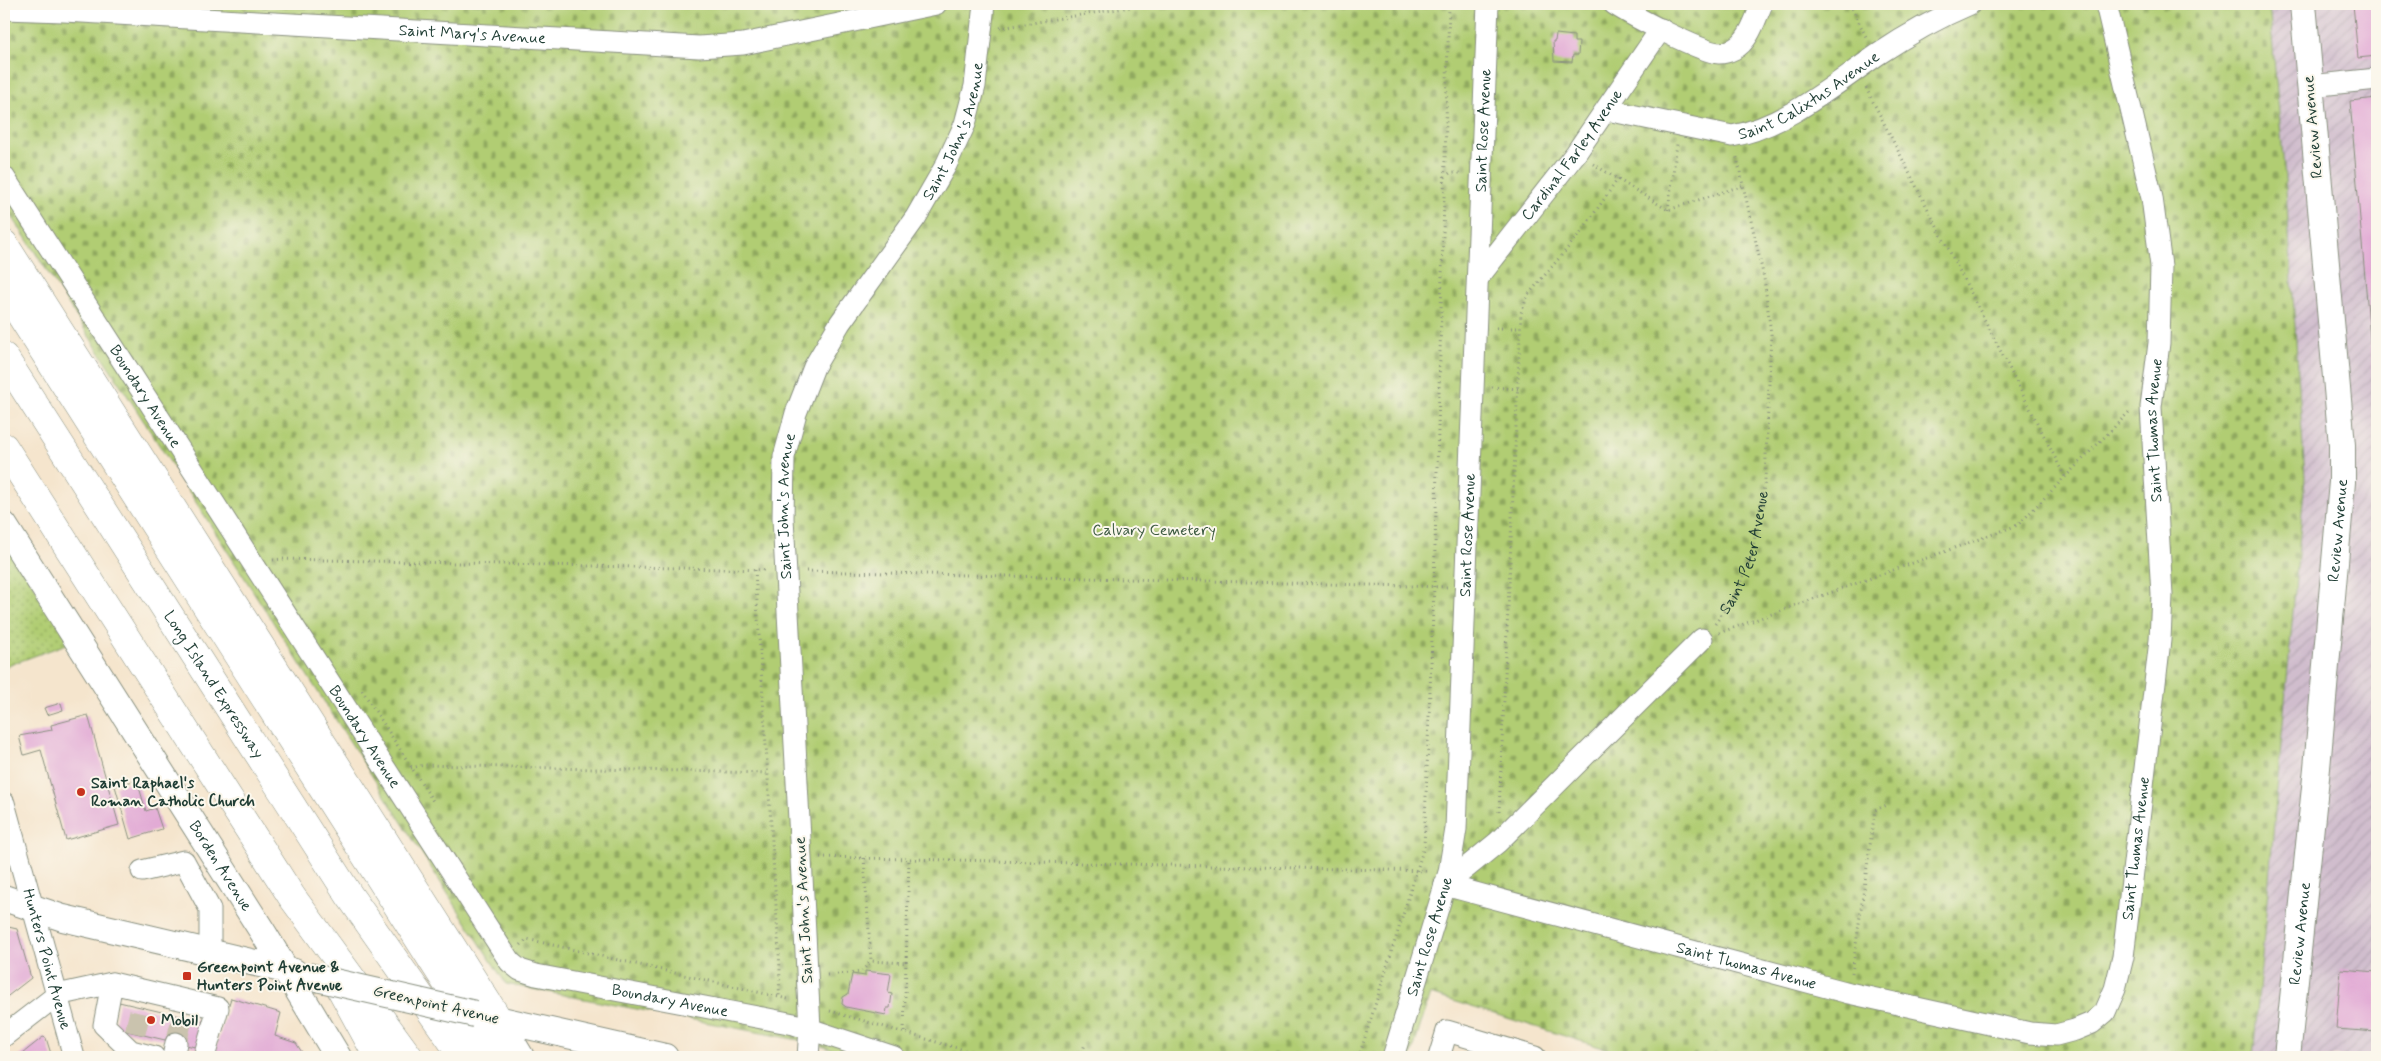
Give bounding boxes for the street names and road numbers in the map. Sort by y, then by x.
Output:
street label: Saint Mary's Avenue [398,19,547,49]
street label: Saint Calixtus Avenue [1736,46,1884,145]
street label: Saint John's Avenue [917,61,988,204]
street label: Saint Rose Avenue [1470,68,1496,193]
street label: Review Avenue [2298,74,2328,179]
street label: Cardinal Farley Avenue [1516,84,1628,225]
street label: Boundary Avenue [105,341,186,452]
street label: Saint Thomas Avenue [2140,357,2167,503]
street label: Saint John's Avenue [772,430,801,580]
street label: Saint Rose Avenue [1455,472,1480,597]
street label: Review Avenue [2323,478,2353,583]
street label: Saint Peter Avenue [1714,488,1774,618]
street label: Long Island Expressway [159,607,269,762]
street label: Boundary Avenue [324,681,406,792]
street label: Saint Thomas Avenue [2117,776,2154,921]
street label: Borden Avenue [184,817,258,916]
street label: Saint John's Avenue [790,836,818,984]
street label: Saint Rose Avenue [1401,874,1458,999]
street label: Review Avenue [2284,881,2316,986]
street label: Hunters Point Avenue [18,886,77,1033]
street label: Saint Thomas Avenue [1674,937,1819,994]
street label: Boundary Avenue [610,979,730,1022]
street label: Greenpoint Avenue [371,980,501,1030]

